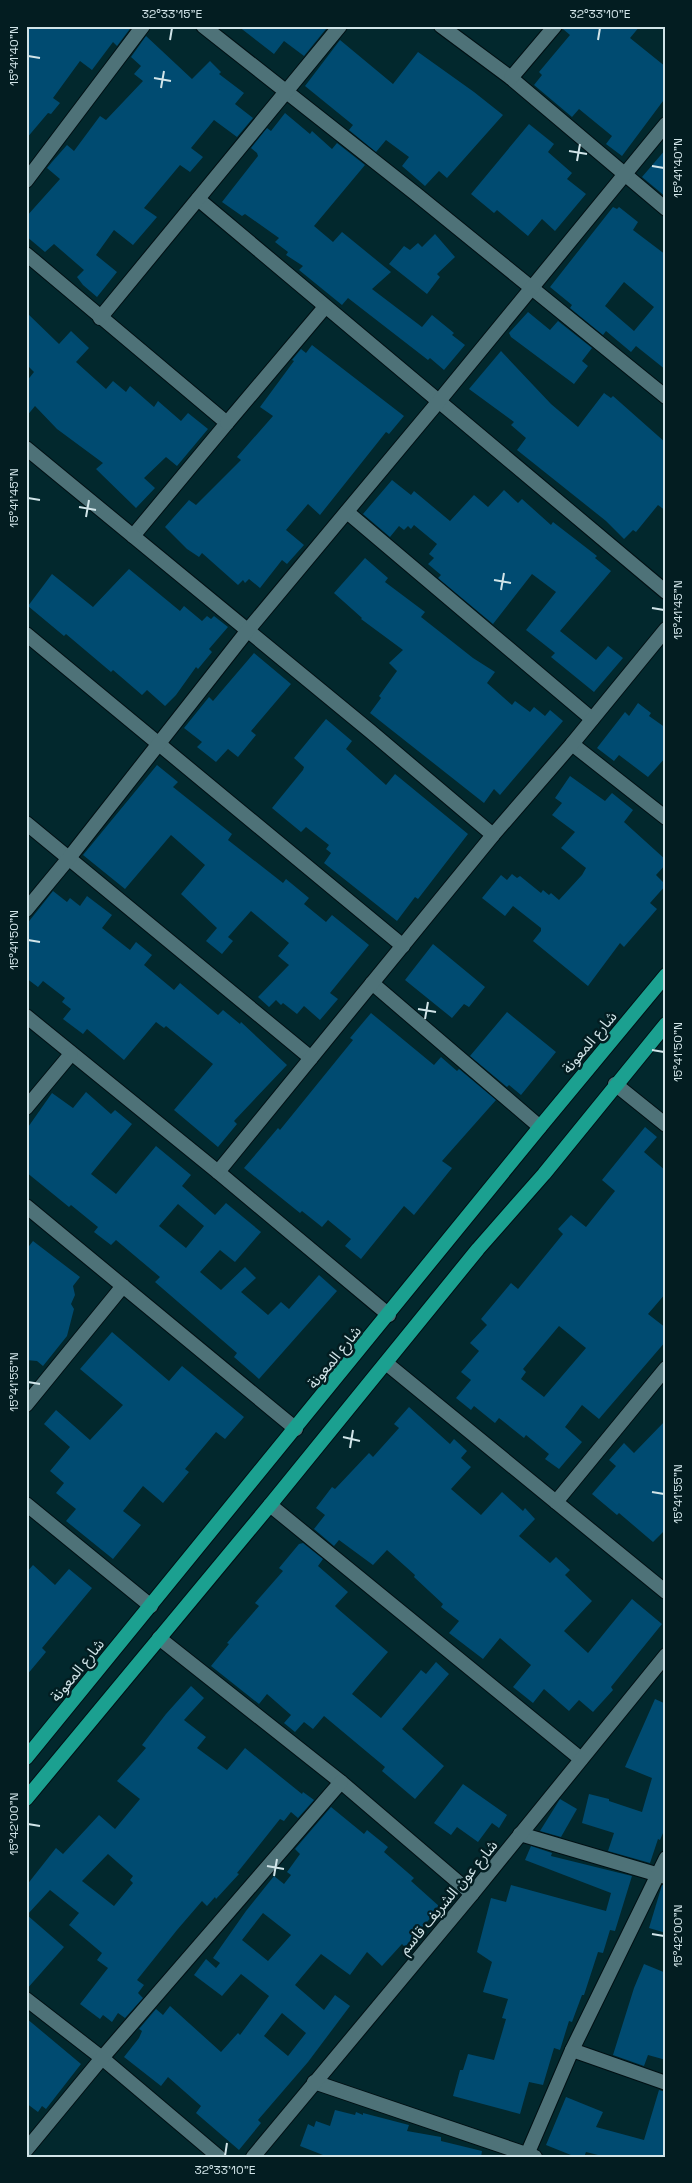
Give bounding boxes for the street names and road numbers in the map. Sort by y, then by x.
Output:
street label: شارع المعونة [557,1007,623,1079]
street label: شارع المعونة [303,1322,368,1394]
street label: شارع المعونة [46,1635,111,1707]
street label: شارع عون الشريف قاسم [395,1836,504,1960]

